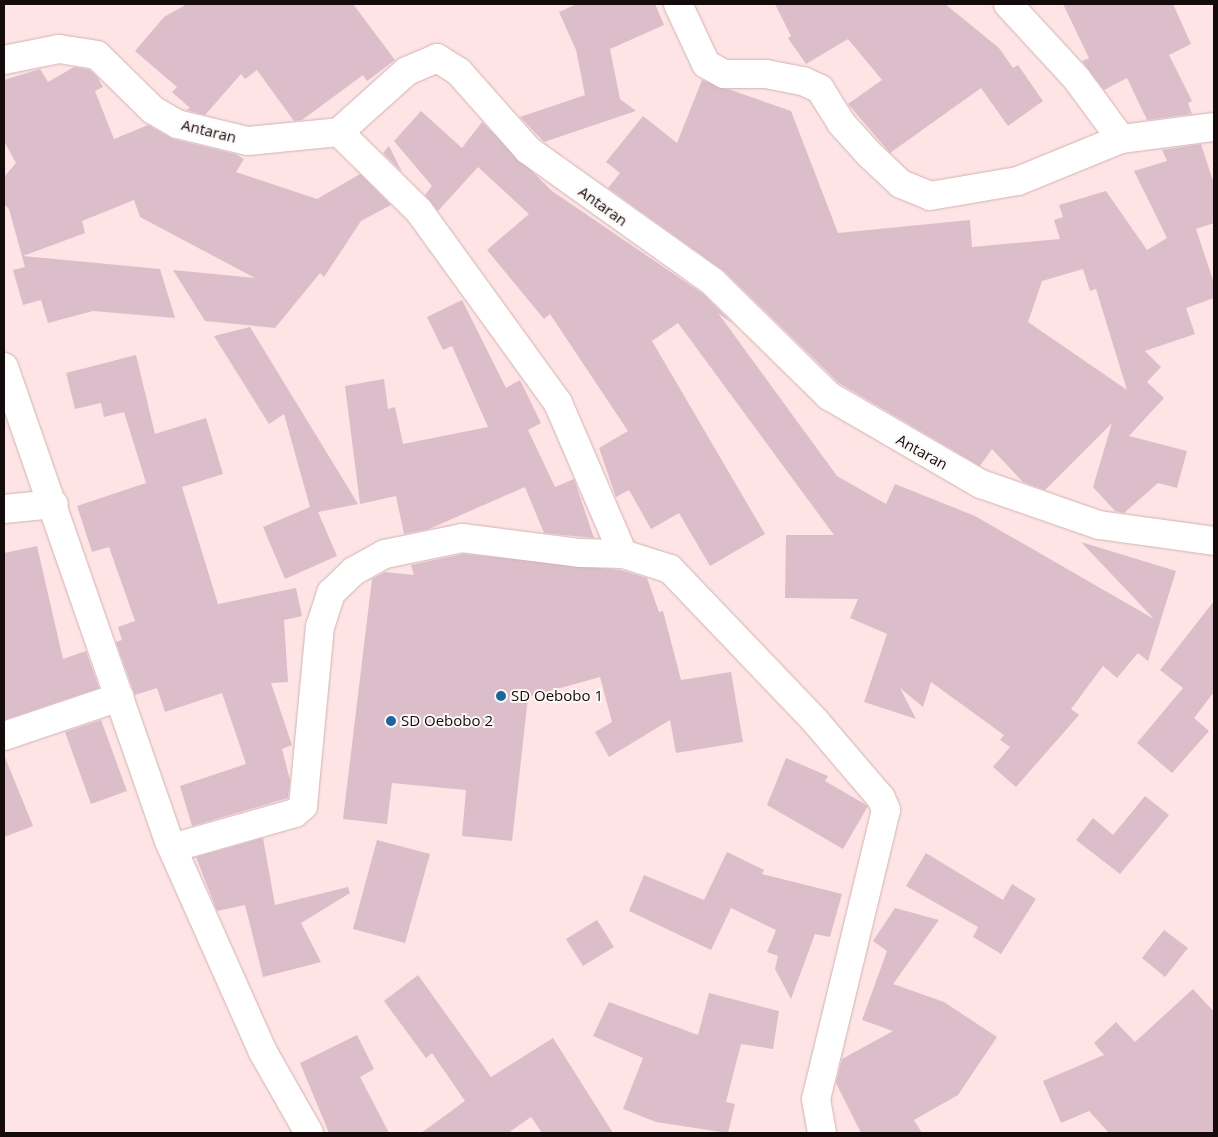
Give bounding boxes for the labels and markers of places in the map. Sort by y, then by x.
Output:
place label: SD Oebobo 1 [511,687,603,705]
marker: SD Oebobo 1 [495,690,507,702]
place label: SD Oebobo 2 [401,712,493,730]
marker: SD Oebobo 2 [385,715,397,727]

